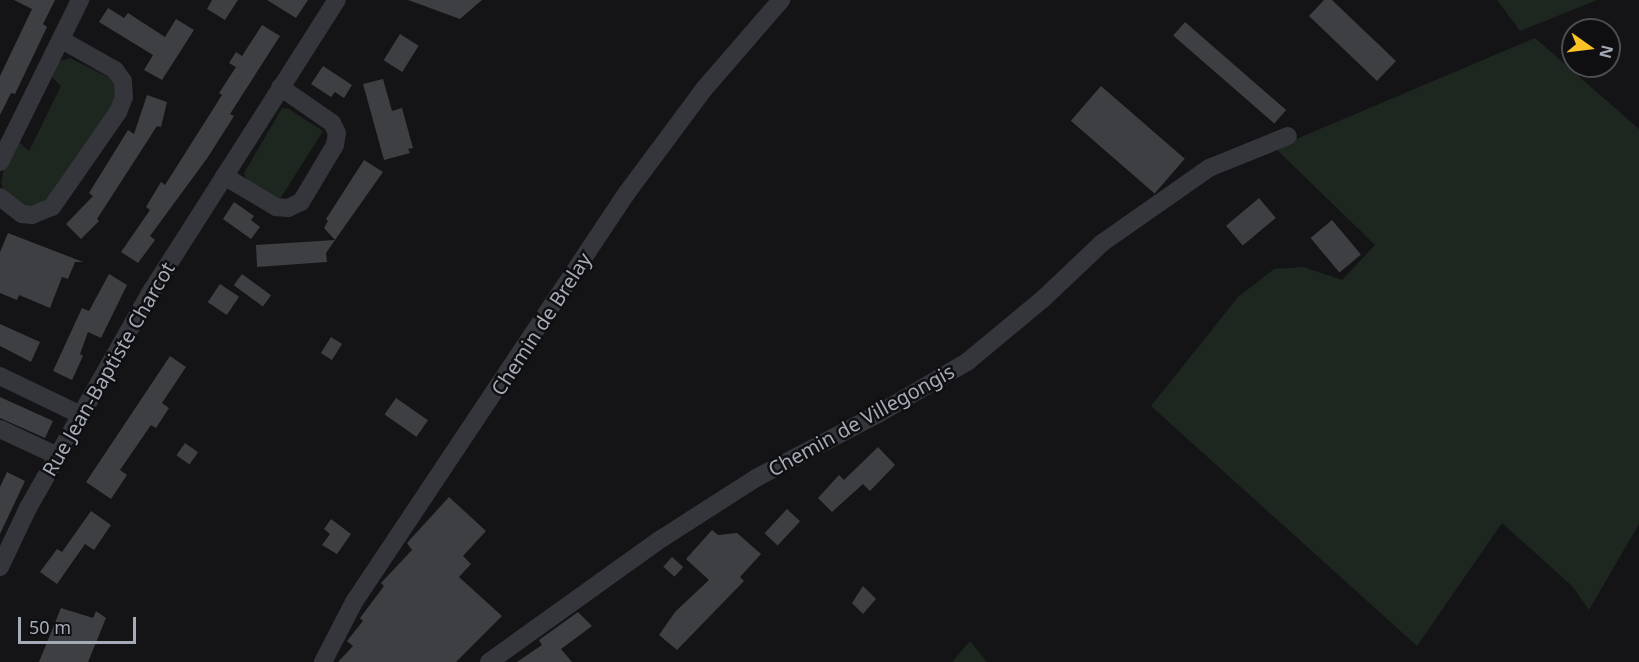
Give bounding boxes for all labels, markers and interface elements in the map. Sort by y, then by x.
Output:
north arrow [1561,18,1621,78]
text: N [1594,43,1619,61]
street label: Chemin de Brelay [486,248,596,400]
street label: Rue Jean-Baptiste Charcot [37,258,179,480]
street label: Chemin de Villegongis [764,359,958,481]
scale bar [21,605,140,643]
text: 50 m [29,615,71,639]

